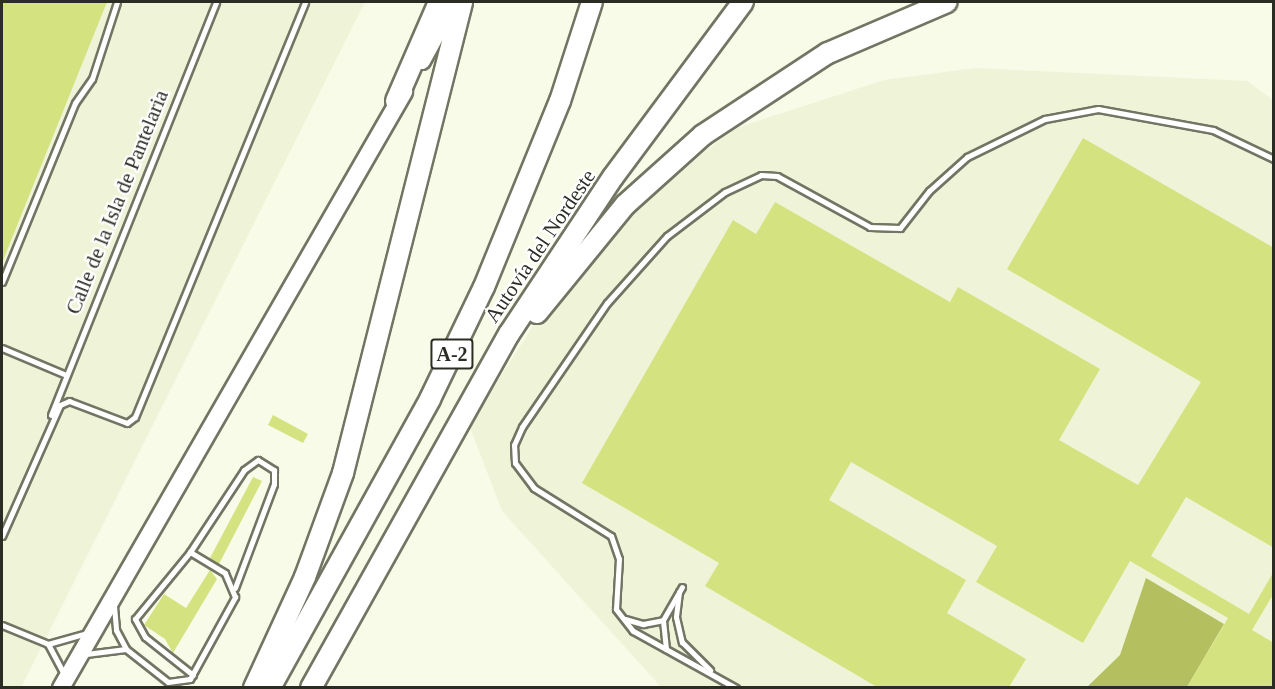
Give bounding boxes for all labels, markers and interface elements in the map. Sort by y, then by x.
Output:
street label: Calle de la Isla de Pantelaria [60,86,174,318]
street label: Autovía del Nordeste [479,164,601,328]
road number: A-2 [430,337,474,371]

